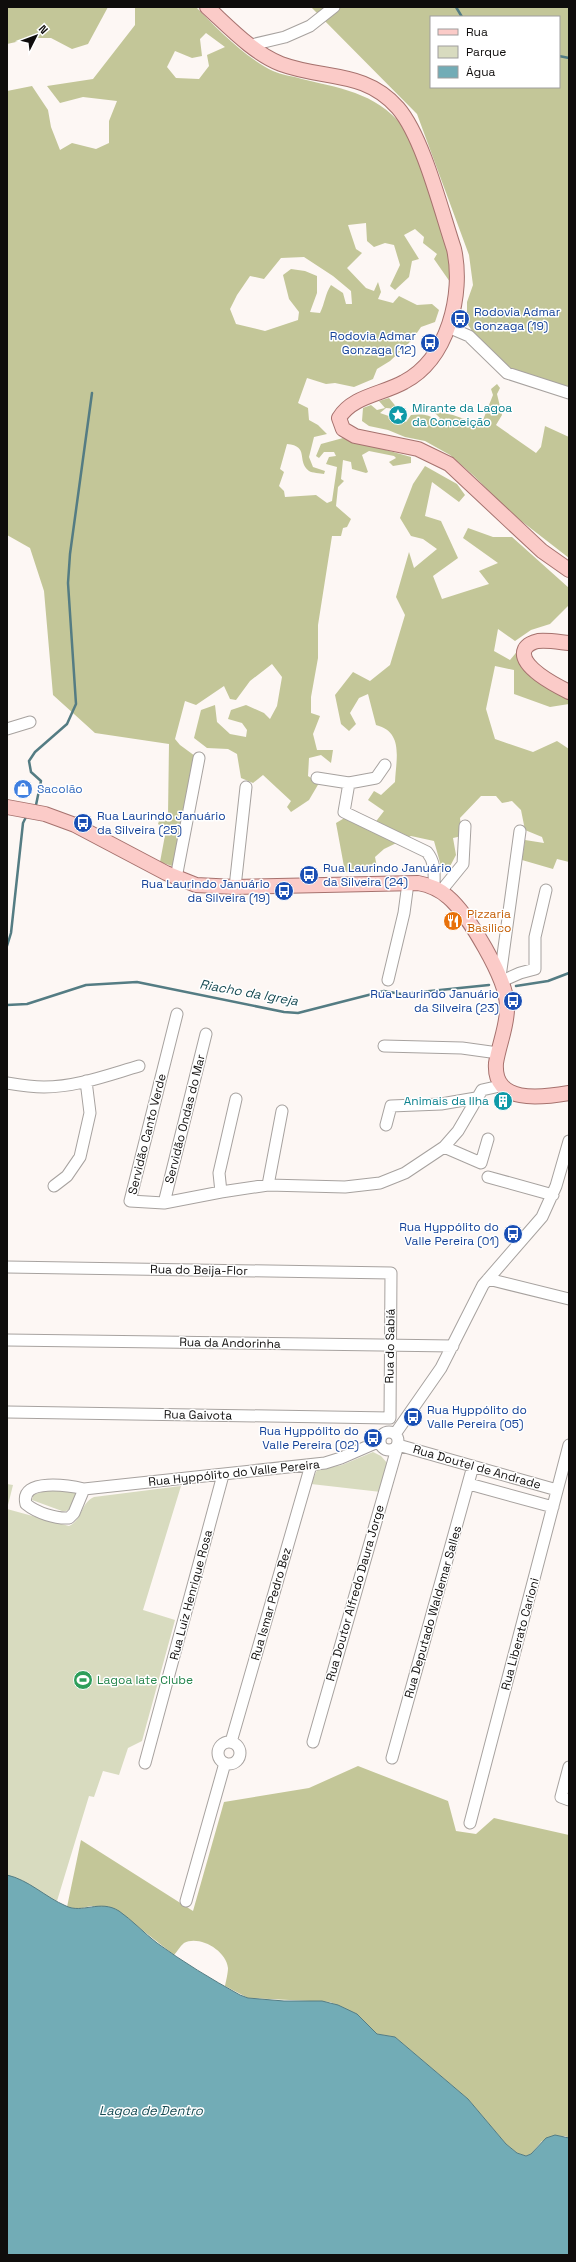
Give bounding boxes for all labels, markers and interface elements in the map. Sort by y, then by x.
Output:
north arrow [16,16,56,56]
legend [430,16,560,88]
text: N [36,22,51,37]
text: Rua [466,24,488,40]
text: Parque [466,44,506,60]
text: Água [466,64,496,80]
place label: Rodovia Admar Gonzaga (19) [474,304,561,334]
bus stop icon: Rodovia Admar Gonzaga (19) [449,308,471,330]
place label: Rodovia Admar Gonzaga (12) [330,328,416,358]
bus stop icon: Rodovia Admar Gonzaga (12) [419,332,441,354]
place label: Mirante da Lagoa da Conceição [412,400,512,430]
place icon: Mirante da Lagoa da Conceição [387,404,409,426]
shop icon: Sacolão [12,778,34,800]
place label: Sacolão [37,781,83,797]
place label: Rua Laurindo Januário da Silveira (25) [97,808,226,838]
bus stop icon: Rua Laurindo Januário da Silveira (25) [72,812,94,834]
place label: Rua Laurindo Januário da Silveira (24) [323,860,452,890]
bus stop icon: Rua Laurindo Januário da Silveira (24) [298,864,320,886]
place label: Rua Laurindo Januário da Silveira (19) [141,876,270,906]
bus stop icon: Rua Laurindo Januário da Silveira (19) [273,880,295,902]
place label: Pizzaria Basilico [467,906,512,936]
restaurant icon: Pizzaria Basilico [442,910,464,932]
water label: Riacho da Igreja [198,975,300,1010]
place label: Rua Laurindo Januário da Silveira (23) [370,986,499,1016]
bus stop icon: Rua Laurindo Januário da Silveira (23) [502,990,524,1012]
street label: Servidão Ondas do Mar [161,1052,209,1185]
street label: Servidão Canto Verde [124,1072,170,1196]
building icon: Animais da Ilha [492,1090,514,1112]
place label: Animais da Ilha [404,1093,489,1109]
place label: Rua Hyppólito do Valle Pereira (01) [399,1219,499,1249]
bus stop icon: Rua Hyppólito do Valle Pereira (01) [502,1223,524,1245]
street label: Rua do Beija-Flor [150,1261,248,1279]
street label: Rua do Sabiá [381,1308,399,1384]
street label: Rua da Andorinha [179,1334,281,1352]
place label: Rua Hyppólito do Valle Pereira (05) [427,1402,527,1432]
street label: Rua Gaivota [164,1406,232,1424]
bus stop icon: Rua Hyppólito do Valle Pereira (05) [402,1406,424,1428]
place label: Rua Hyppólito do Valle Pereira (02) [259,1423,359,1453]
bus stop icon: Rua Hyppólito do Valle Pereira (02) [362,1427,384,1449]
street label: Rua Doutel de Andrade [411,1441,543,1493]
street label: Rua Hyppólito do Valle Pereira [147,1456,321,1490]
street label: Rua Doutor Alfredo Daura Jorge [322,1503,388,1683]
street label: Rua Deputado Waldemar Salles [401,1524,465,1700]
street label: Rua Luiz Henrique Rosa [166,1528,216,1662]
street label: Rua Ismar Pedro Bez [247,1546,295,1662]
street label: Rua Liberato Carioni [497,1576,543,1692]
sports icon: Lagoa Iate Clube [72,1669,94,1691]
place label: Lagoa Iate Clube [97,1672,193,1688]
water label: Lagoa de Dentro [99,2102,204,2119]

